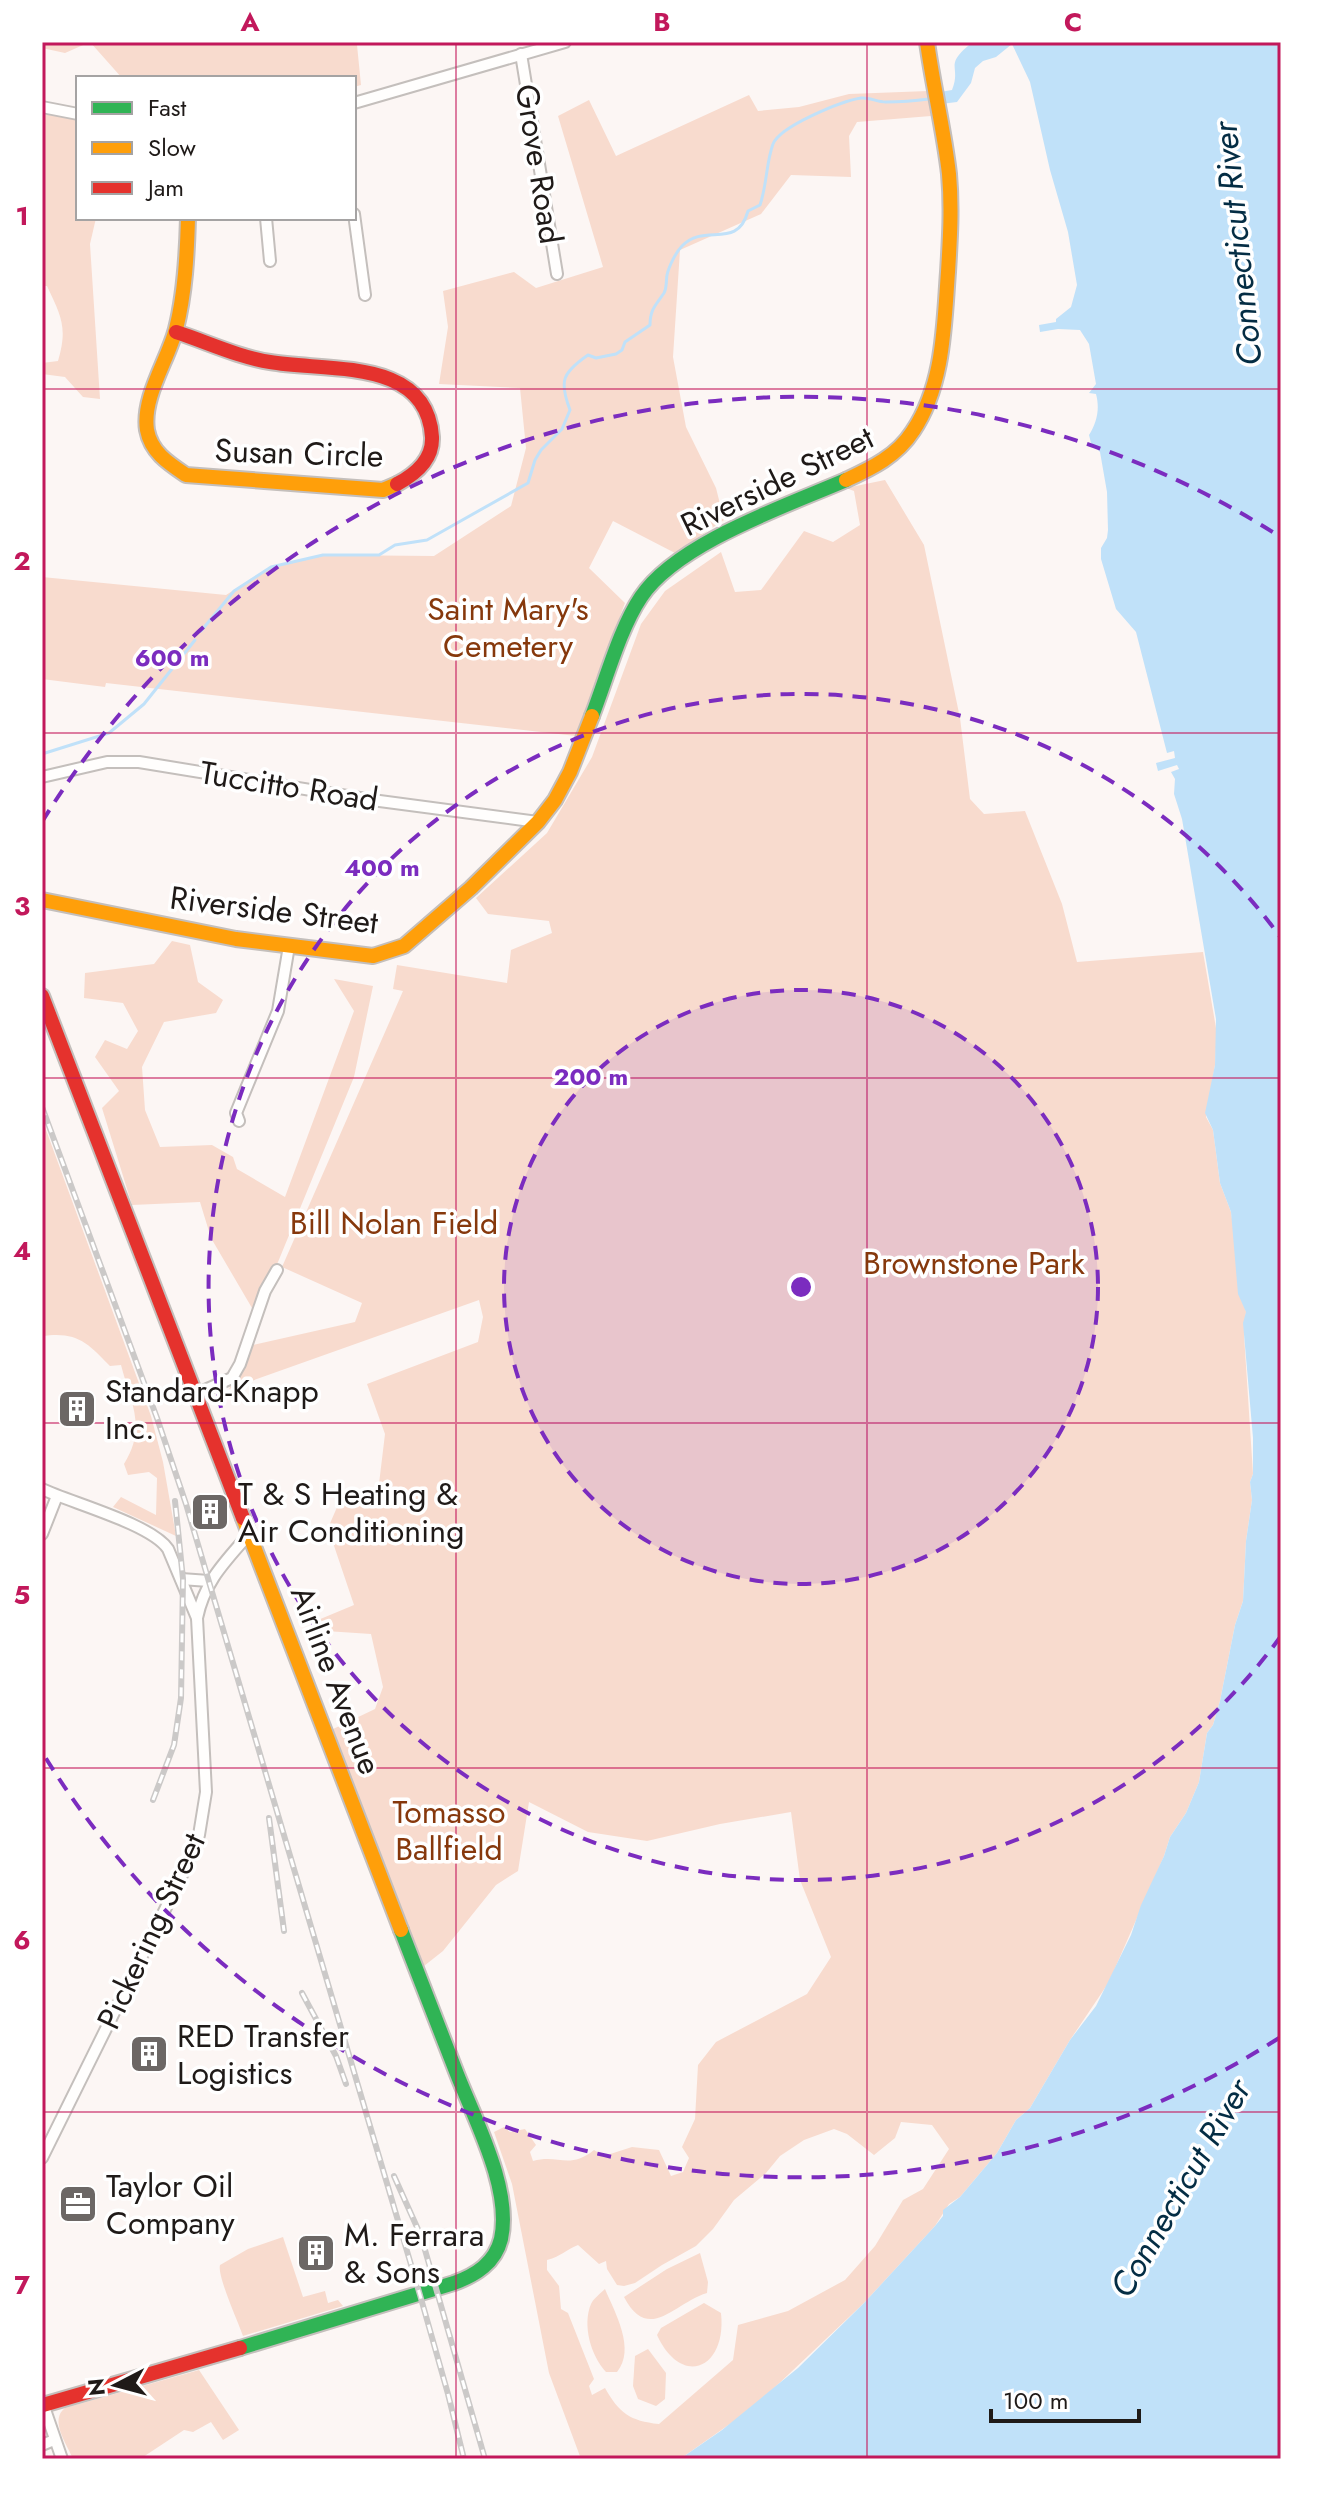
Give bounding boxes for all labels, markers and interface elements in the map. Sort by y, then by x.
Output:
text: A [239,3,260,41]
text: B [653,3,671,41]
text: C [1064,3,1082,41]
legend [76,76,356,220]
street label: Grove Road [504,81,574,247]
text: Fast [148,90,186,125]
water label: Connecticut River [1200,118,1275,368]
text: Slow [148,130,196,165]
text: Jam [145,170,184,205]
text: 1 [15,197,29,235]
street label: Riverside Street [673,414,881,548]
street label: Susan Circle [214,427,384,479]
text: 2 [13,542,31,580]
park label: Saint Mary's Cemetery [427,586,589,669]
text: 600 m [135,640,209,675]
street label: Tuccitto Road [197,749,381,823]
text: 400 m [344,850,420,885]
street label: Riverside Street [167,874,381,946]
text: 3 [14,887,30,925]
text: 200 m [554,1059,628,1094]
park label: Bill Nolan Field [290,1200,498,1246]
text: 4 [13,1232,31,1270]
park label: Brownstone Park [863,1240,1086,1286]
centre of rings [787,1273,815,1301]
place label: Standard-Knapp Inc. [105,1368,319,1451]
building icon: Standard-Knapp Inc. [56,1388,98,1430]
place label: T & S Heating & Air Conditioning [238,1471,464,1554]
building icon: T & S Heating & Air Conditioning [189,1491,231,1533]
text: 5 [14,1576,30,1614]
street label: Airline Avenue [279,1579,393,1781]
park label: Tomasso Ballfield [393,1789,505,1872]
street label: Pickering Street [85,1825,217,2037]
text: 6 [13,1921,31,1959]
place label: RED Transfer Logistics [177,2013,349,2096]
building icon: RED Transfer Logistics [128,2033,170,2075]
water label: Connecticut River [1098,2068,1264,2307]
place label: Taylor Oil Company [106,2163,236,2246]
office icon: Taylor Oil Company [57,2183,99,2225]
place label: M. Ferrara & Sons [344,2212,484,2295]
building icon: M. Ferrara & Sons [295,2232,337,2274]
text: 7 [14,2266,30,2304]
north arrow [76,2345,156,2425]
scale bar [991,2373,1139,2423]
text: N [79,2377,113,2397]
text: 100 m [1003,2383,1069,2418]

